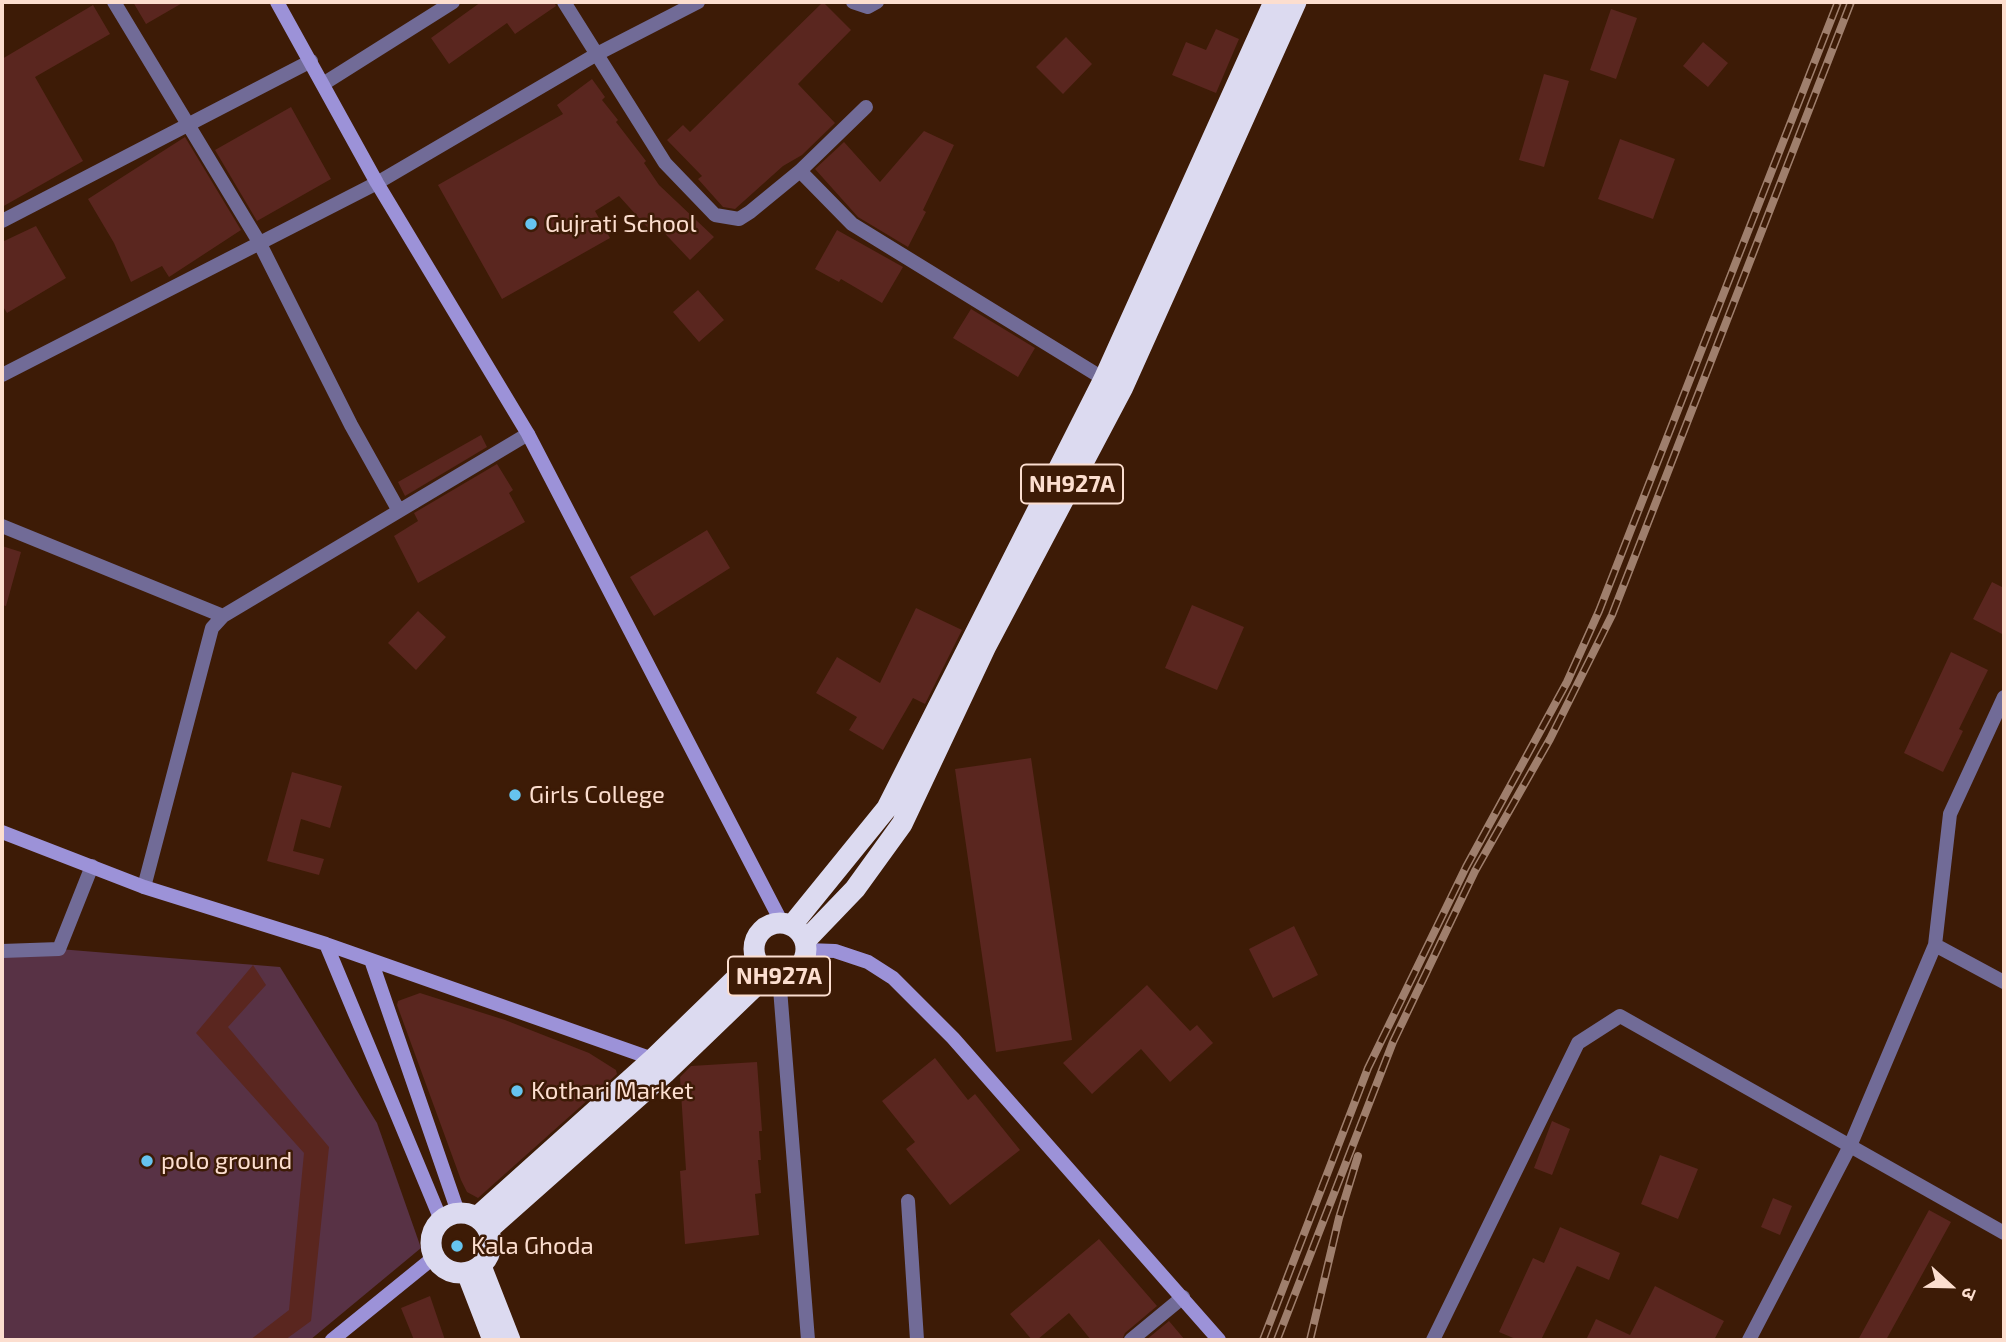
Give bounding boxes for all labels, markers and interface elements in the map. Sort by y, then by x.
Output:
place label: Gujrati School [545,210,697,238]
marker: Gujrati School [523,216,539,232]
road number: NH927A [1021,464,1123,504]
place label: Girls College [529,781,665,809]
marker: Girls College [507,787,523,803]
road number: NH927A [728,956,830,995]
place label: Kothari Market [531,1077,693,1105]
marker: Kothari Market [509,1083,525,1099]
place label: polo ground [161,1147,292,1175]
marker: polo ground [139,1153,155,1169]
place label: Kala Ghoda [471,1232,594,1260]
marker: Kala Ghoda [449,1238,465,1254]
north arrow [1915,1251,1985,1321]
text: उ [1957,1285,1983,1304]

